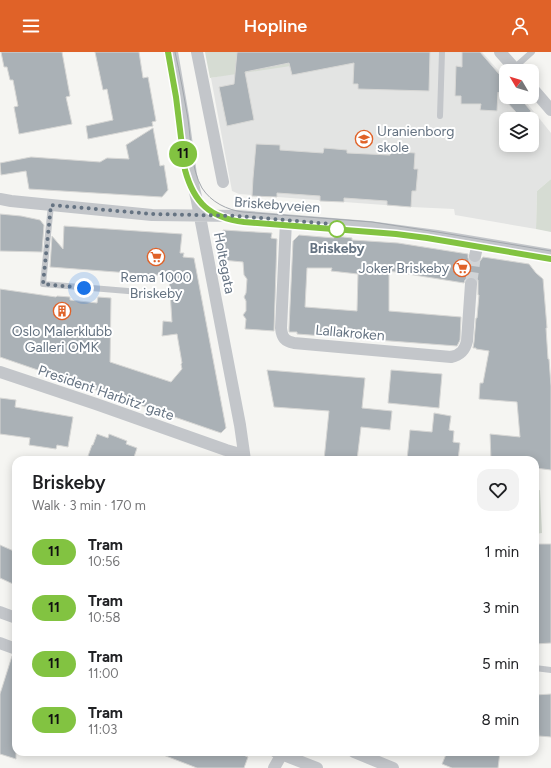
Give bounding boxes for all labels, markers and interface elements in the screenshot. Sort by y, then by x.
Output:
icon: menu [20,15,42,37]
text: Hopline [244,15,307,37]
icon: person [509,15,531,37]
north arrow [499,64,539,104]
map controls [499,64,539,152]
button: layers [499,112,539,152]
place label: Uranienborg skole [377,123,455,156]
school or university icon: Uranienborg skole [354,129,374,149]
line badge: 11 [165,141,201,167]
text: 11 [177,145,189,162]
street label: Briskebyveien [233,194,321,216]
marker: Briskeby [328,220,346,238]
street label: Holtegata [210,231,238,295]
place label: Briskeby [309,240,365,257]
supermarket icon: Rema 1000 Briskeby [146,247,166,267]
supermarket icon: Joker Briskeby [452,258,472,278]
place label: Joker Briskeby [358,260,450,277]
place label: Rema 1000 Briskeby [120,269,192,302]
your location [74,278,94,298]
building icon: Oslo Malerklubb Galleri OMK [52,301,72,321]
street label: Lallakroken [315,322,386,345]
place label: Oslo Malerklubb Galleri OMK [12,323,112,356]
street label: President Harbitz’ gate [36,362,177,424]
button: heart [477,469,519,511]
text: Briskeby [32,471,106,494]
text: Walk · 3 min · 170 m [32,498,146,513]
text: Tram [88,536,123,554]
text: 11 [48,543,60,560]
text: 1 min [484,543,519,561]
text: 10:56 [88,554,120,569]
text: Tram [88,592,123,610]
text: 11 [48,599,60,616]
text: 3 min [483,599,519,617]
text: 10:58 [88,610,120,625]
text: Tram [88,648,123,666]
text: 11 [48,655,60,672]
text: 5 min [482,655,519,673]
text: 11:00 [88,666,119,681]
text: Tram [88,704,123,722]
text: 11 [48,711,60,728]
text: 8 min [481,711,519,729]
text: 11:03 [88,722,117,737]

